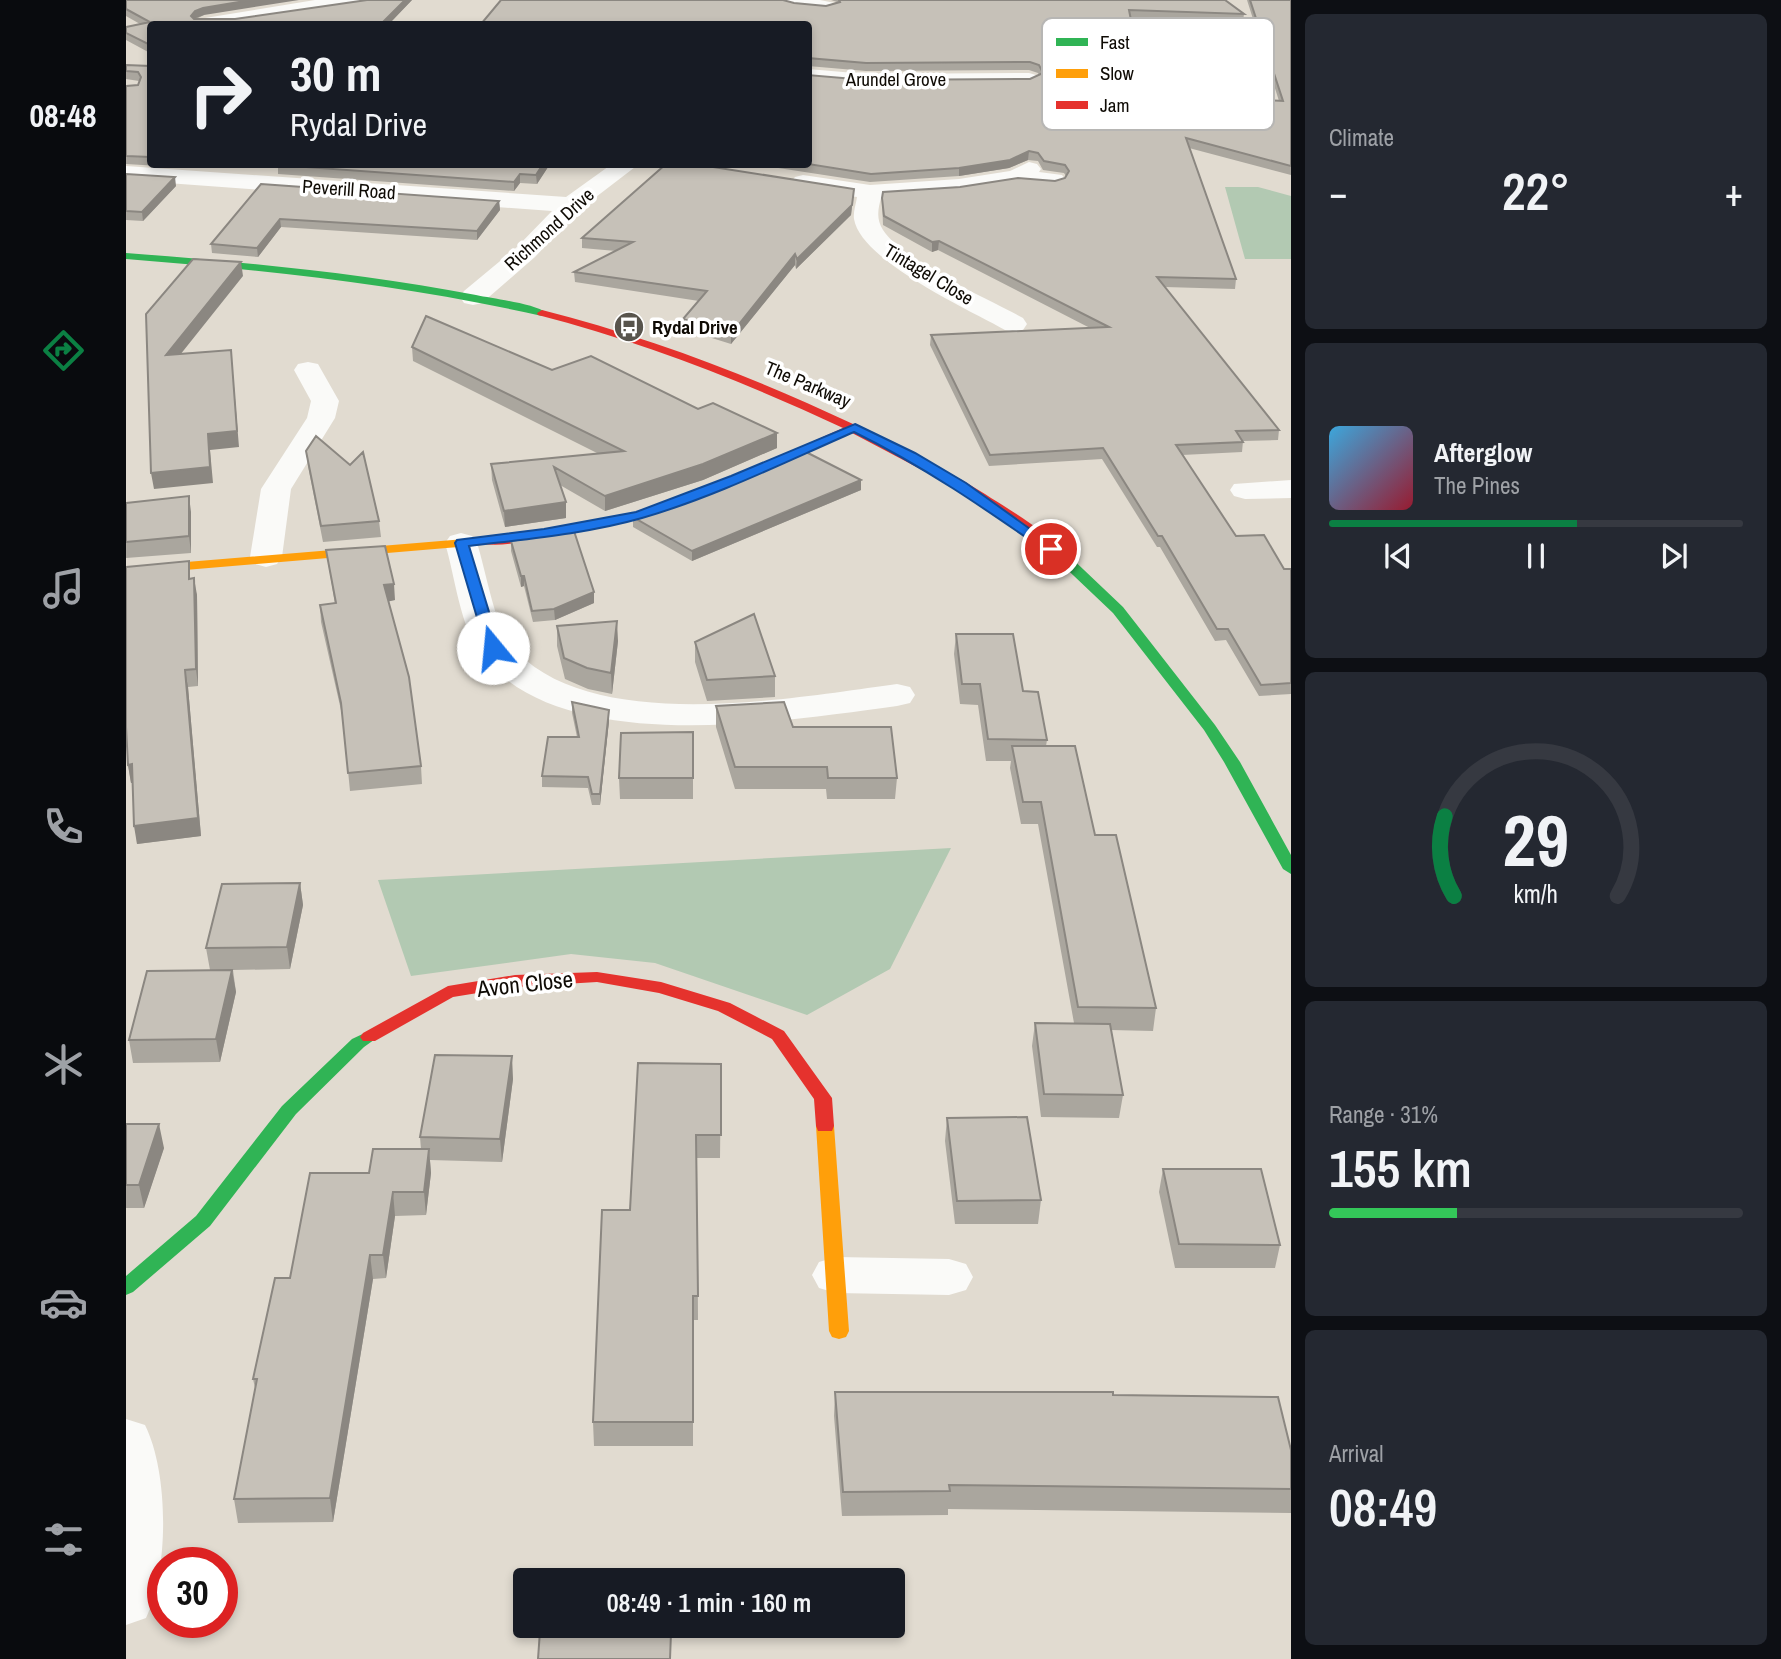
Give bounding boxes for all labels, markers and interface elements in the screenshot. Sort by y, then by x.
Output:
legend [1042,18,1274,130]
text: Fast [1100,29,1130,55]
text: 30 m [290,40,382,106]
icon: right [175,49,266,140]
text: Slow [1100,60,1135,86]
street label: Arundel Grove [845,66,946,92]
text: Jam [1100,92,1129,118]
text: 08:48 [29,94,97,137]
text: Rydal Drive [290,103,427,146]
text: Climate [1329,122,1394,153]
text: 22° [1502,156,1570,226]
text: − [1329,167,1347,218]
text: + [1725,167,1743,218]
street label: Peverill Road [301,173,397,205]
street label: Richmond Drive [498,182,600,276]
street label: Tintagel Close [879,237,979,311]
bus stop icon: Rydal Drive [612,310,646,344]
place label: Rydal Drive [652,314,738,340]
icon: directions [39,326,88,375]
street label: The Parkway [761,354,855,414]
text: Afterglow [1434,435,1532,470]
text: The Pines [1434,470,1520,501]
pin [1021,519,1081,579]
icon: arrive [1032,530,1070,568]
icon: previous [1379,537,1417,575]
icon: pause [1517,537,1555,575]
icon: next [1655,537,1693,575]
icon: music [39,564,88,613]
position arrow [456,611,530,685]
text: 29 [1503,791,1569,889]
icon: phone [39,802,88,851]
text: km/h [1514,876,1558,910]
street label: Avon Close [475,963,574,1004]
icon: climate [39,1040,88,1089]
text: Range · 31% [1329,1099,1438,1130]
text: 155 km [1329,1133,1472,1203]
icon: car [39,1278,88,1327]
text: Arrival [1329,1438,1384,1469]
text: 08:49 [1329,1472,1437,1542]
icon: filters [39,1515,88,1564]
speed limit sign: 30 [147,1547,238,1638]
text: 08:49 · 1 min · 160 m [607,1585,811,1620]

